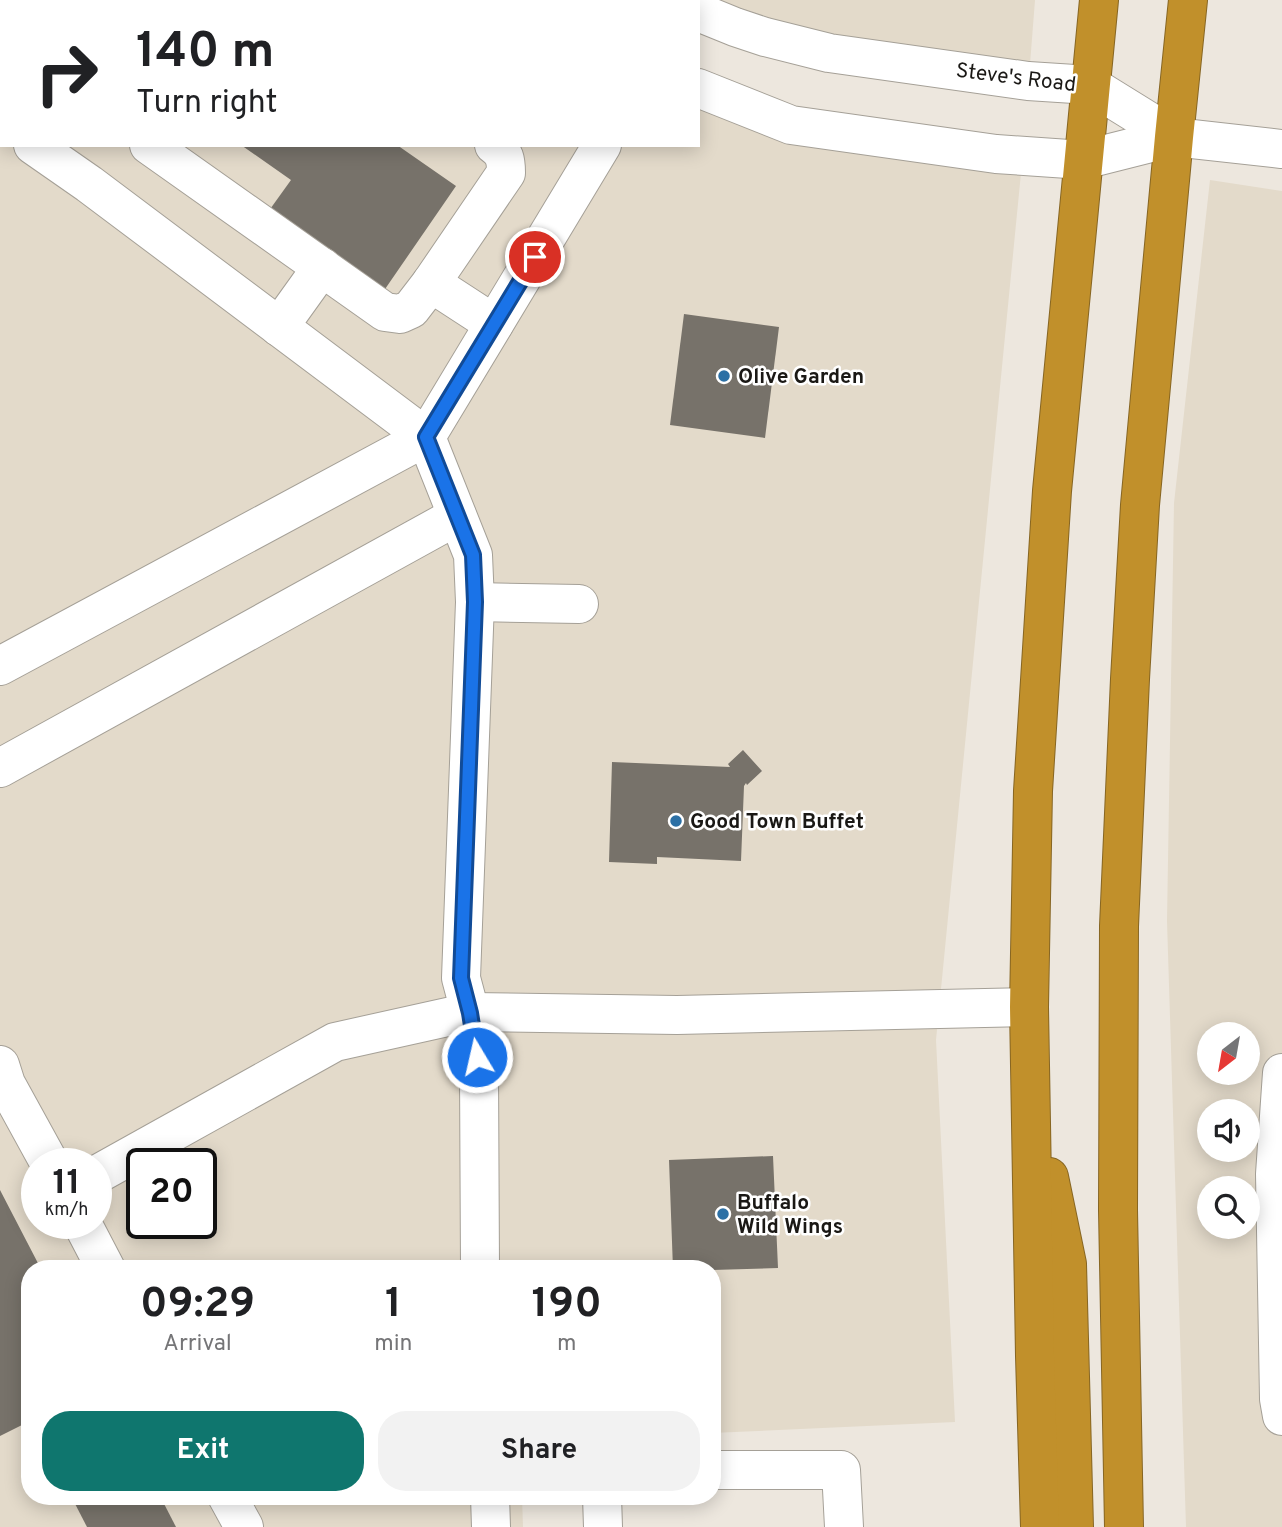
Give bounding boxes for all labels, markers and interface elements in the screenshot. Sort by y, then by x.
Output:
text: 140 m [136,23,275,85]
icon: right [21,28,112,119]
street label: Steve's Road [954,58,1077,99]
text: Turn right [136,84,278,124]
pin [505,227,565,287]
icon: arrive [516,238,554,276]
place label: Olive Garden [738,364,864,391]
marker: Olive Garden [716,368,732,384]
place label: Good Town Buffet [690,809,864,836]
marker: Good Town Buffet [668,813,684,829]
position arrow [440,1020,514,1094]
north arrow [1197,1022,1260,1085]
map controls [1197,1022,1260,1239]
button: sound [1197,1099,1260,1162]
speed limit sign: 20 [126,1148,217,1239]
text: 11 [53,1162,81,1206]
button: search [1197,1176,1260,1239]
place label: Buffalo Wild Wings [737,1190,843,1241]
text: km/h [45,1199,88,1222]
marker: Buffalo Wild Wings [715,1206,731,1222]
text: 09:29 [140,1279,255,1332]
text: 1 [385,1279,402,1332]
text: 190 [532,1279,602,1332]
text: Arrival [163,1330,232,1359]
text: min [374,1330,413,1359]
text: m [557,1330,576,1359]
button: Exit [42,1411,364,1491]
button: Share [378,1411,700,1491]

